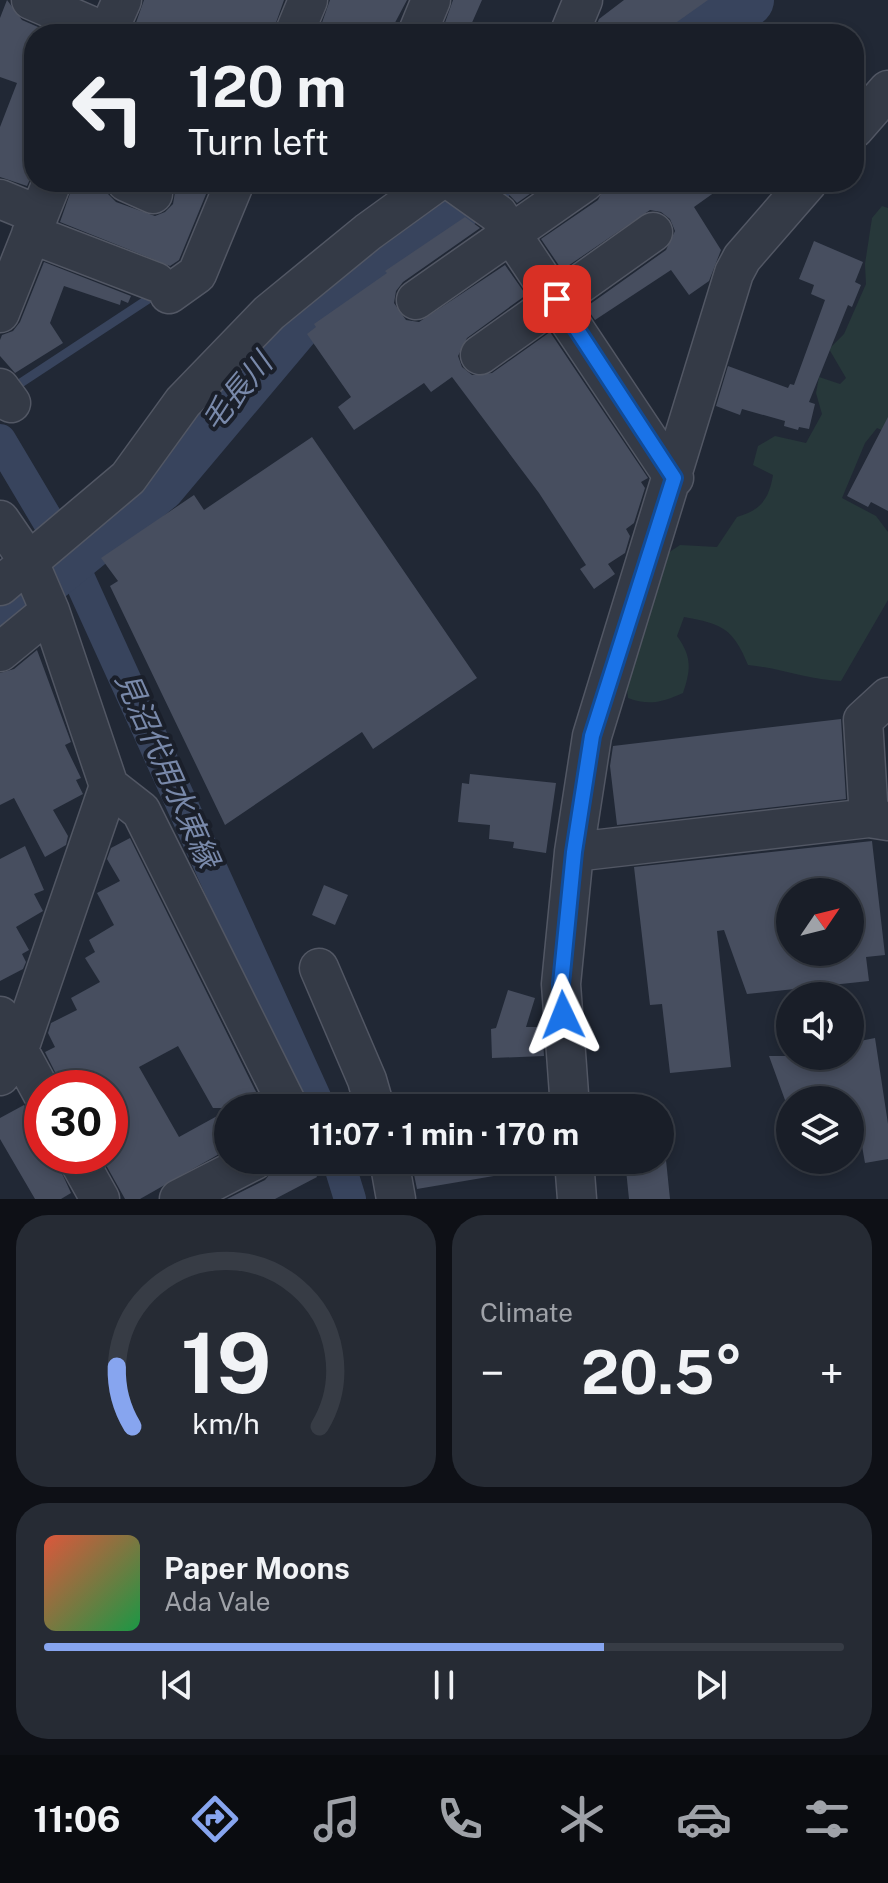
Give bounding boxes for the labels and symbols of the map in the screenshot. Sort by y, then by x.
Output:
pin [523,265,591,333]
water label: 毛長川 [194,343,281,437]
water label: 見沼代用水東縁 [109,666,228,876]
north arrow [776,878,864,966]
position arrow [521,973,605,1057]
speed limit sign: 30 [24,1070,128,1174]

